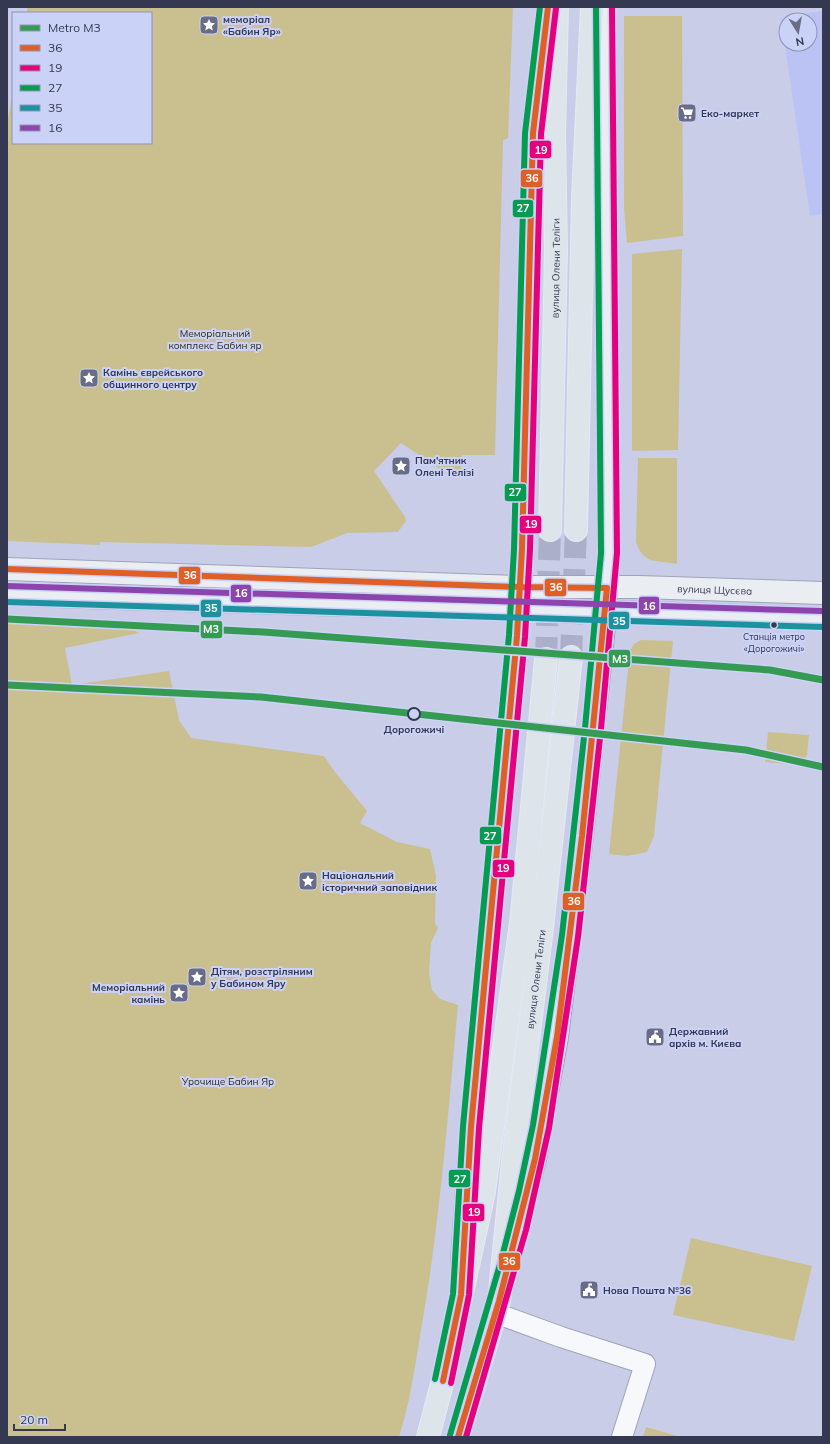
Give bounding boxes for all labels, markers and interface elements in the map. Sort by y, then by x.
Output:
legend [12,12,152,144]
north arrow [778,12,818,52]
place label: меморіал «Бабин Яр» [223,13,281,38]
place icon: меморіал «Бабин Яр» [198,14,220,36]
text: Metro M3 [48,20,101,35]
text: N [794,34,805,49]
text: 36 [48,40,62,55]
text: 19 [48,60,62,75]
text: 27 [48,80,62,95]
text: 35 [48,100,62,115]
supermarket icon: Еко-маркет [676,102,698,124]
place label: Еко-маркет [701,107,759,120]
text: 16 [48,120,62,135]
line badge: 19 [529,140,552,159]
text: 19 [534,143,548,157]
line badge: 36 [520,169,543,188]
text: 36 [525,171,539,185]
line badge: 27 [512,199,534,218]
text: 27 [516,201,530,215]
street label: вулиця Олени Теліги [549,218,563,318]
park label: Меморіальний комплекс Бабин яр [168,327,262,352]
place label: Камінь єврейського общинного центру [103,366,203,391]
place icon: Камінь єврейського общинного центру [78,367,100,389]
place label: Пам'ятник Олені Телізі [415,454,474,479]
place icon: Пам'ятник Олені Телізі [390,455,412,477]
line badge: 27 [504,483,527,502]
text: 27 [508,485,522,499]
line badge: 19 [519,515,542,534]
text: 19 [524,517,538,531]
line badge: 36 [178,566,201,585]
text: 36 [183,568,197,582]
line badge: 36 [544,578,567,597]
text: 36 [549,580,563,594]
street label: вулиця Щусєва [677,582,752,598]
line badge: 16 [230,584,252,603]
text: 16 [234,586,248,600]
line badge: 16 [638,596,660,615]
line badge: 35 [200,599,222,618]
text: 16 [642,599,656,613]
text: 35 [204,601,218,615]
line badge: 35 [608,611,630,630]
text: 35 [612,614,626,628]
line badge: M3 [200,620,223,639]
marker: Станція метро «Дорогожичі» [769,620,779,630]
text: M3 [203,622,219,636]
place label: Станція метро «Дорогожичі» [743,631,805,654]
line badge: M3 [608,649,631,668]
text: M3 [612,652,628,666]
marker: Дорогожичі [407,707,421,721]
place label: Дорогожичі [384,723,445,736]
line badge: 27 [479,826,502,845]
text: 27 [483,829,497,843]
line badge: 19 [492,859,515,878]
text: 19 [496,861,510,875]
place label: Національний історичний заповідник [322,869,437,894]
place icon: Національний історичний заповідник [297,870,319,892]
line badge: 36 [562,892,585,911]
text: 36 [567,894,581,908]
street label: вулиця Олени Теліги [524,929,549,1030]
place label: Дітям, розстріляним у Бабином Яру [211,965,313,990]
place icon: Дітям, розстріляним у Бабином Яру [186,966,208,988]
place label: Меморіальний камінь [92,981,165,1006]
place icon: Меморіальний камінь [168,982,190,1004]
place label: Державний архів м. Києва [669,1025,741,1050]
public building icon: Державний архів м. Києва [644,1026,666,1048]
park label: Урочище Бабин Яр [181,1075,274,1088]
line badge: 27 [448,1169,471,1188]
text: 27 [453,1172,467,1186]
line badge: 19 [462,1203,485,1222]
text: 19 [467,1205,481,1219]
line badge: 36 [498,1252,521,1271]
text: 36 [502,1254,516,1268]
public building icon: Нова Пошта №36 [578,1279,600,1301]
place label: Нова Пошта №36 [603,1284,691,1297]
scale bar [14,1406,65,1432]
text: 20 m [20,1412,48,1427]

